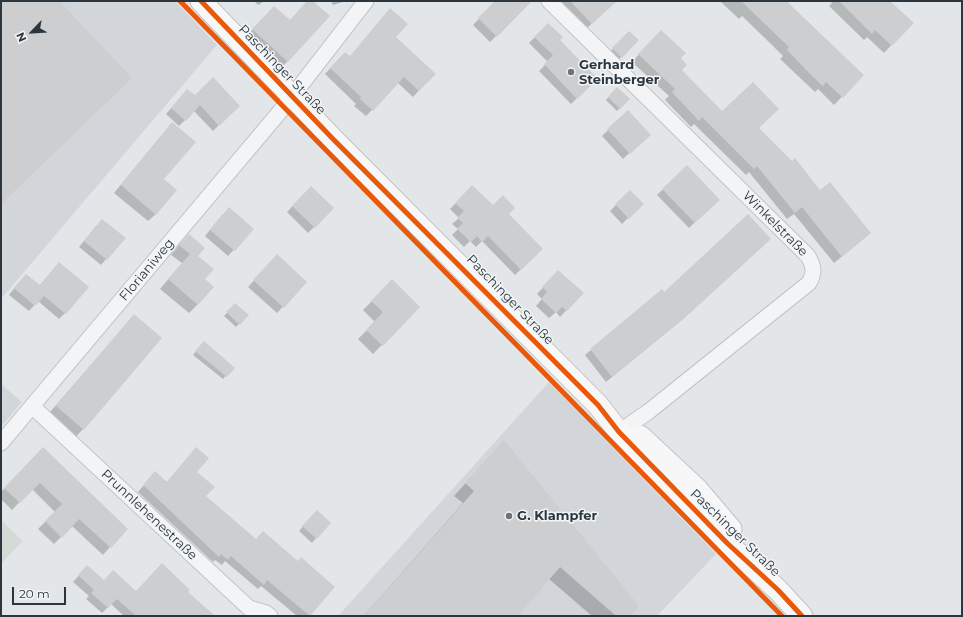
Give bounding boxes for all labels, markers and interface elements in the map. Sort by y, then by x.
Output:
north arrow [12,12,52,52]
street label: Paschinger Straße [235,22,329,118]
text: N [13,30,29,44]
place label: Gerhard Steinberger [579,57,659,88]
marker: Gerhard Steinberger [566,67,576,77]
street label: Winkelstraße [739,188,811,260]
street label: Florianiweg [116,236,178,304]
street label: Paschinger Straße [463,252,557,348]
street label: Prunnlehenestraße [98,466,200,564]
street label: Paschinger Straße [687,486,783,580]
place label: G. Klampfer [517,508,597,524]
marker: G. Klampfer [504,511,514,521]
scale bar [14,579,68,605]
text: 20 m [19,586,50,601]

